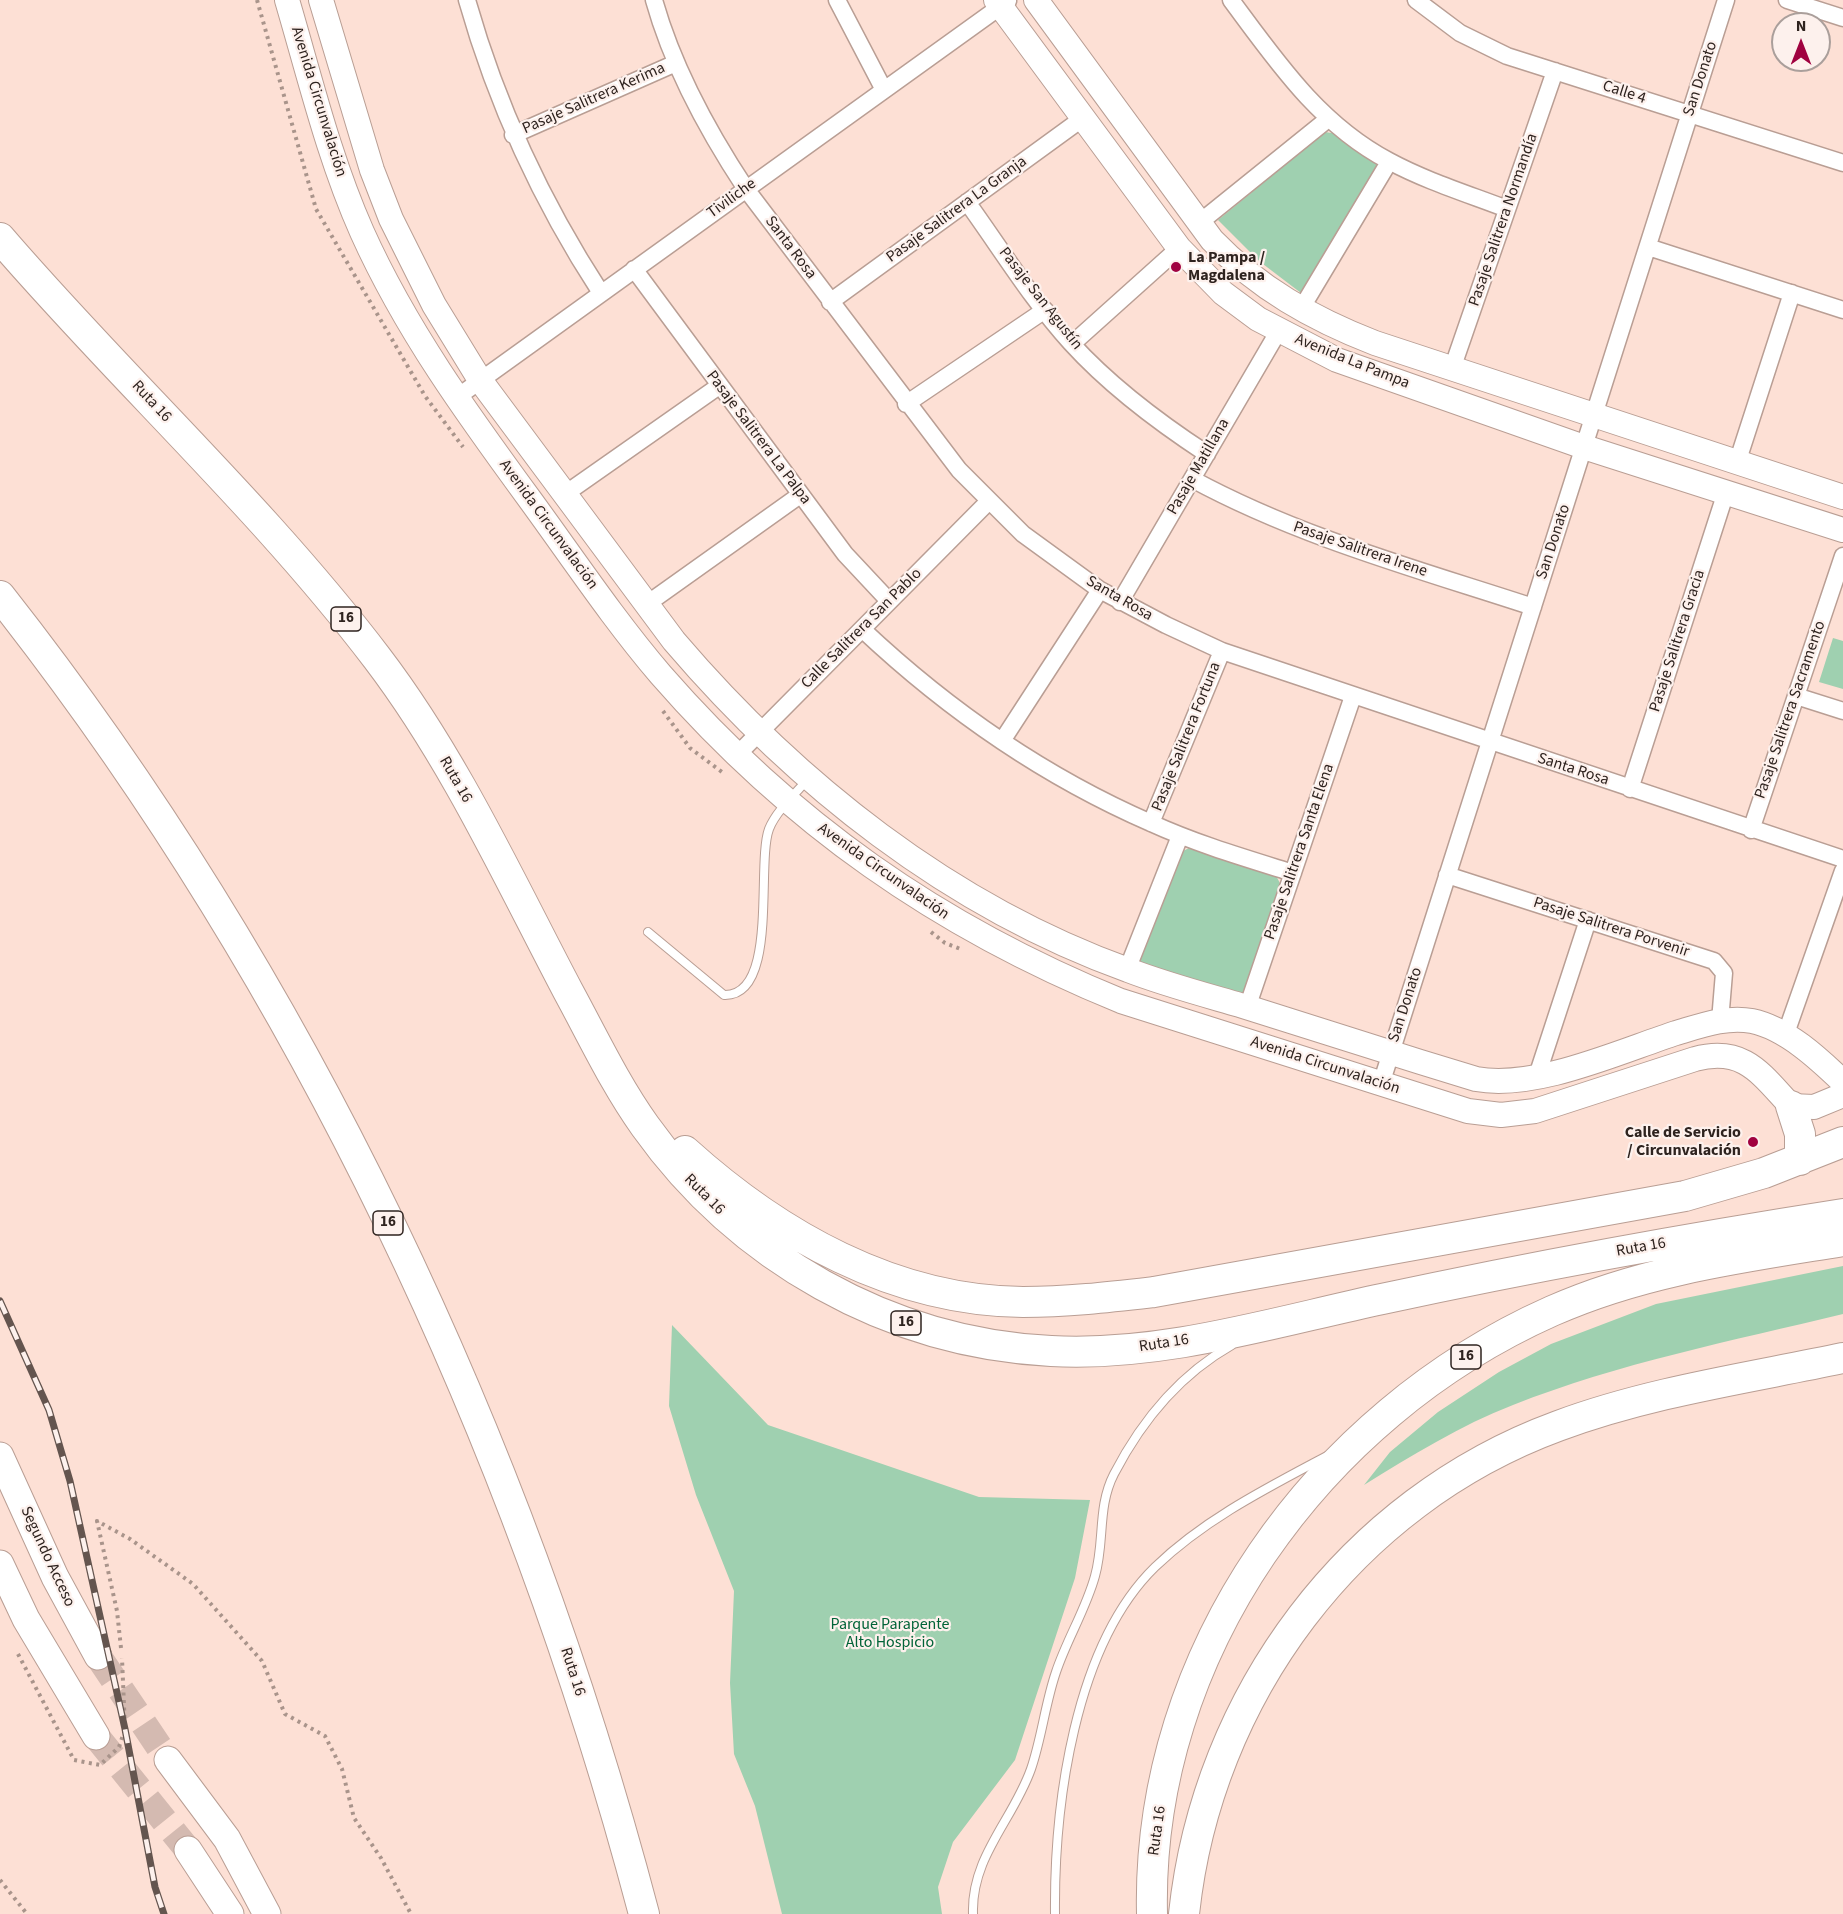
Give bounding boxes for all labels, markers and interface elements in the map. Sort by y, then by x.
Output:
north arrow [1771,12,1831,72]
text: N [1796,15,1806,37]
street label: Avenida Circunvalación [286,25,350,179]
street label: San Donato [1680,39,1722,119]
street label: Pasaje Salitrera Kerima [520,59,668,139]
street label: Calle 4 [1600,77,1648,109]
street label: Pasaje Salitrera Normandía [1465,131,1543,309]
street label: Pasaje Salitrera La Granja [883,153,1031,267]
street label: Tiviliche [704,175,760,223]
street label: Santa Rosa [760,213,820,283]
street label: Pasaje San Agustín [994,244,1086,354]
place label: La Pampa / Magdalena [1188,248,1265,286]
marker: La Pampa / Magdalena [1169,260,1183,274]
street label: Avenida La Pampa [1292,330,1412,394]
street label: Pasaje Salitrera La Palpa [701,367,815,509]
street label: Ruta 16 [127,377,175,427]
street label: Pasaje Matillana [1164,415,1234,519]
street label: Avenida Circunvalación [494,456,602,594]
street label: San Donato [1533,502,1575,582]
street label: Pasaje Salitrera Irene [1291,518,1429,582]
street label: Calle Salitrera San Pablo [798,565,926,693]
street label: Pasaje Salitrera Gracia [1646,567,1710,715]
street label: Santa Rosa [1082,572,1156,626]
road number: 16 [331,607,361,631]
street label: Pasaje Salitrera Sacramento [1751,618,1831,802]
street label: Pasaje Salitrera Fortuna [1148,660,1226,814]
street label: Santa Rosa [1535,749,1611,791]
street label: Ruta 16 [434,754,476,806]
street label: Pasaje Salitrera Santa Elena [1261,761,1339,943]
street label: Avenida Circunvalación [814,819,952,925]
street label: Pasaje Salitrera Porvenir [1531,894,1691,962]
street label: San Donato [1385,965,1427,1045]
street label: Avenida Circunvalación [1248,1033,1402,1099]
place label: Calle de Servicio / Circunvalación [1625,1123,1741,1161]
marker: Calle de Servicio / Circunvalación [1746,1135,1760,1149]
street label: Ruta 16 [680,1171,728,1219]
road number: 16 [373,1211,403,1235]
street label: Ruta 16 [1615,1234,1667,1262]
road number: 16 [891,1311,921,1335]
street label: Ruta 16 [1138,1331,1190,1357]
road number: 16 [1451,1345,1481,1369]
street label: Segundo Acceso [15,1504,79,1610]
park label: Parque Parapente Alto Hospicio [831,1615,949,1653]
street label: Ruta 16 [555,1645,589,1699]
street label: Ruta 16 [1145,1805,1171,1857]

